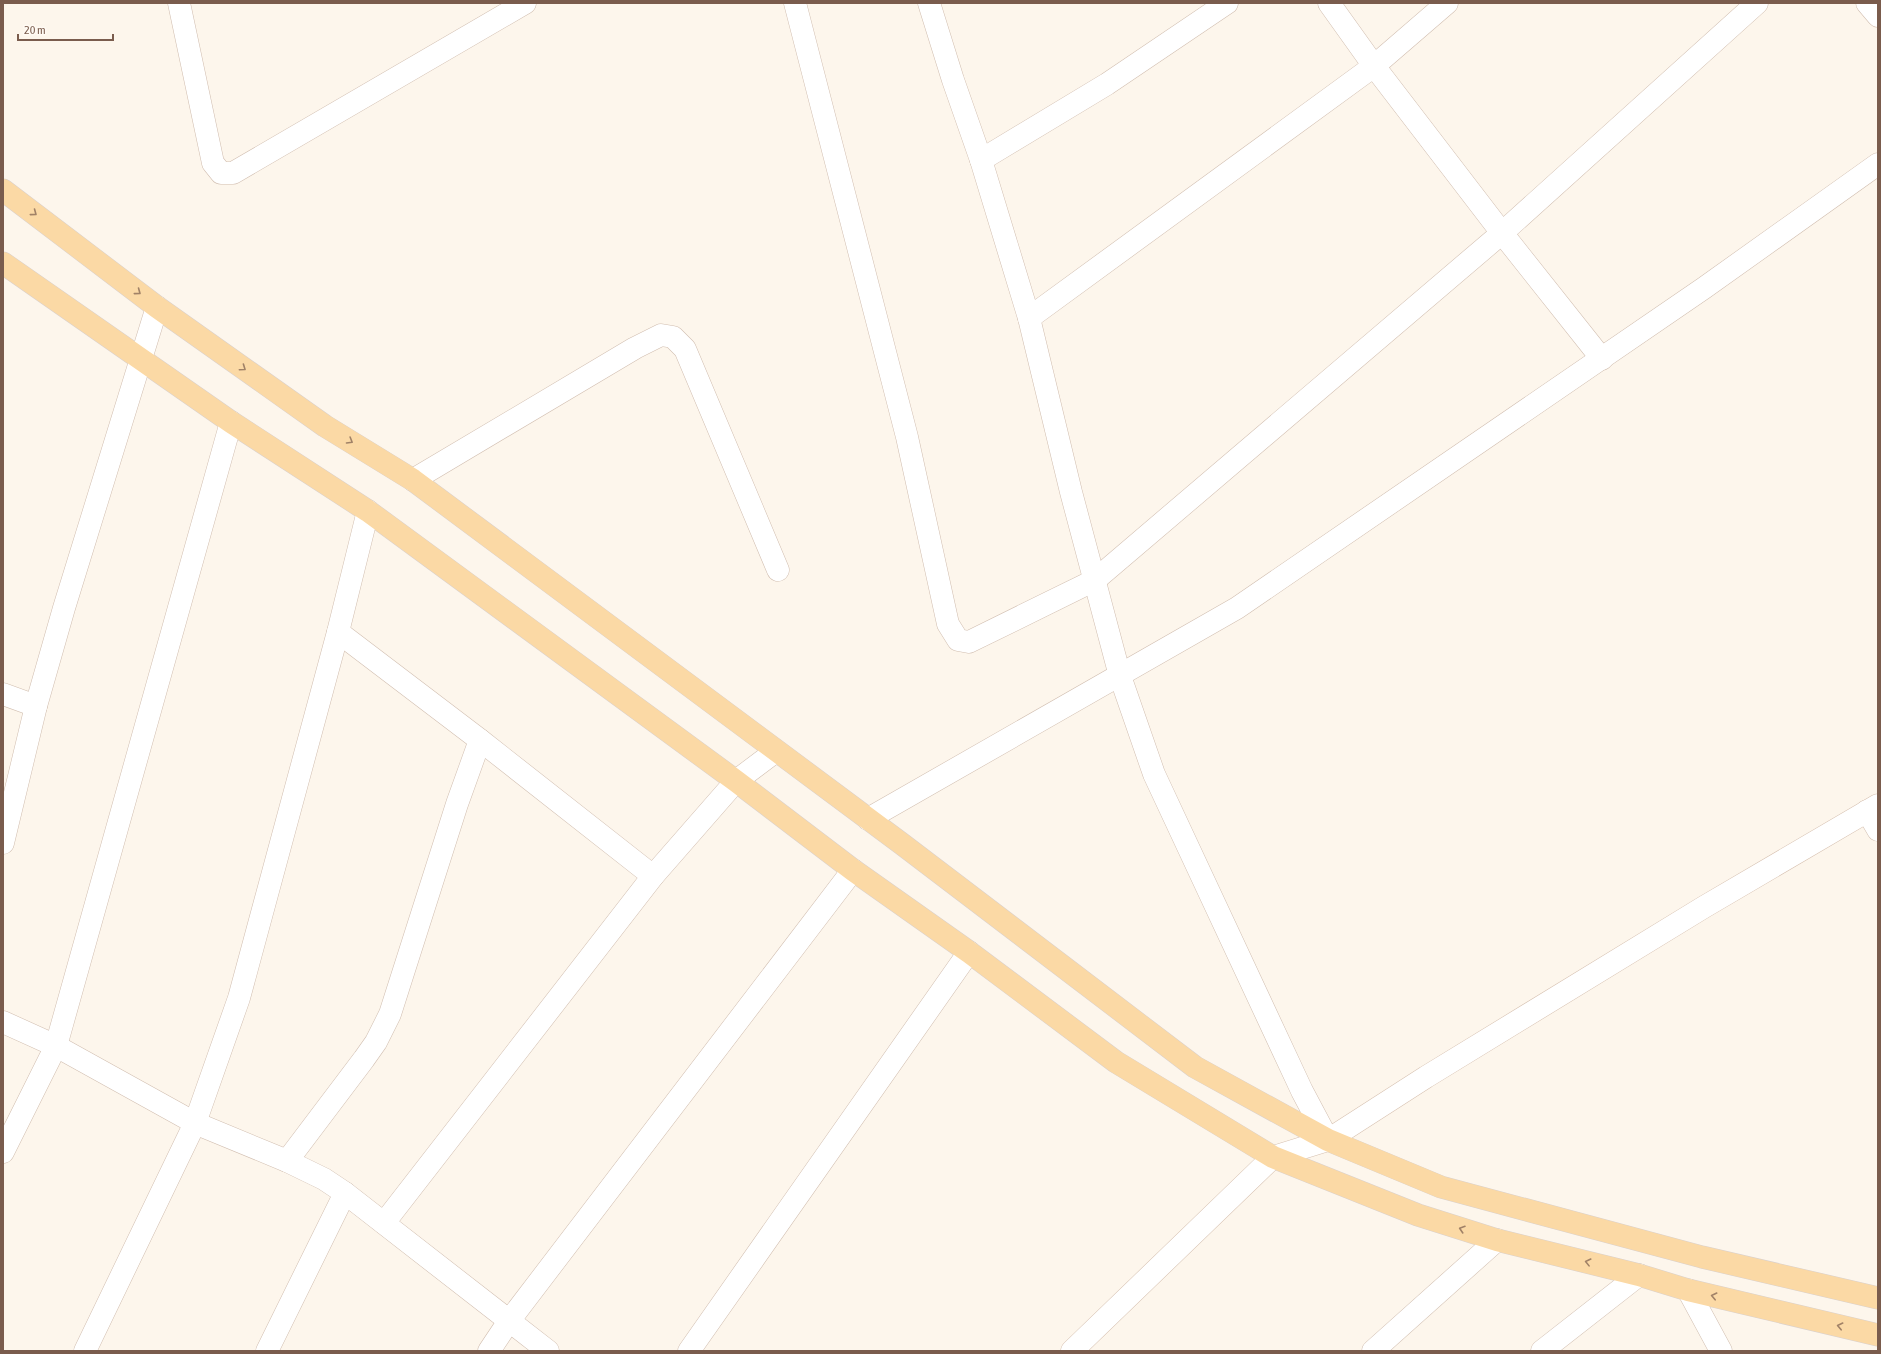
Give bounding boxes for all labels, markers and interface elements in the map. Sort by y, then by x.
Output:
scale bar [18,16,113,42]
text: 20 m [24,23,46,37]
one-way arrow [30,209,37,216]
one-way arrow [133,287,140,294]
one-way arrow [239,363,246,370]
one-way arrow [346,437,353,444]
one-way arrow [1459,1225,1466,1234]
one-way arrow [1585,1259,1591,1267]
one-way arrow [1710,1293,1717,1301]
one-way arrow [1837,1322,1844,1331]

